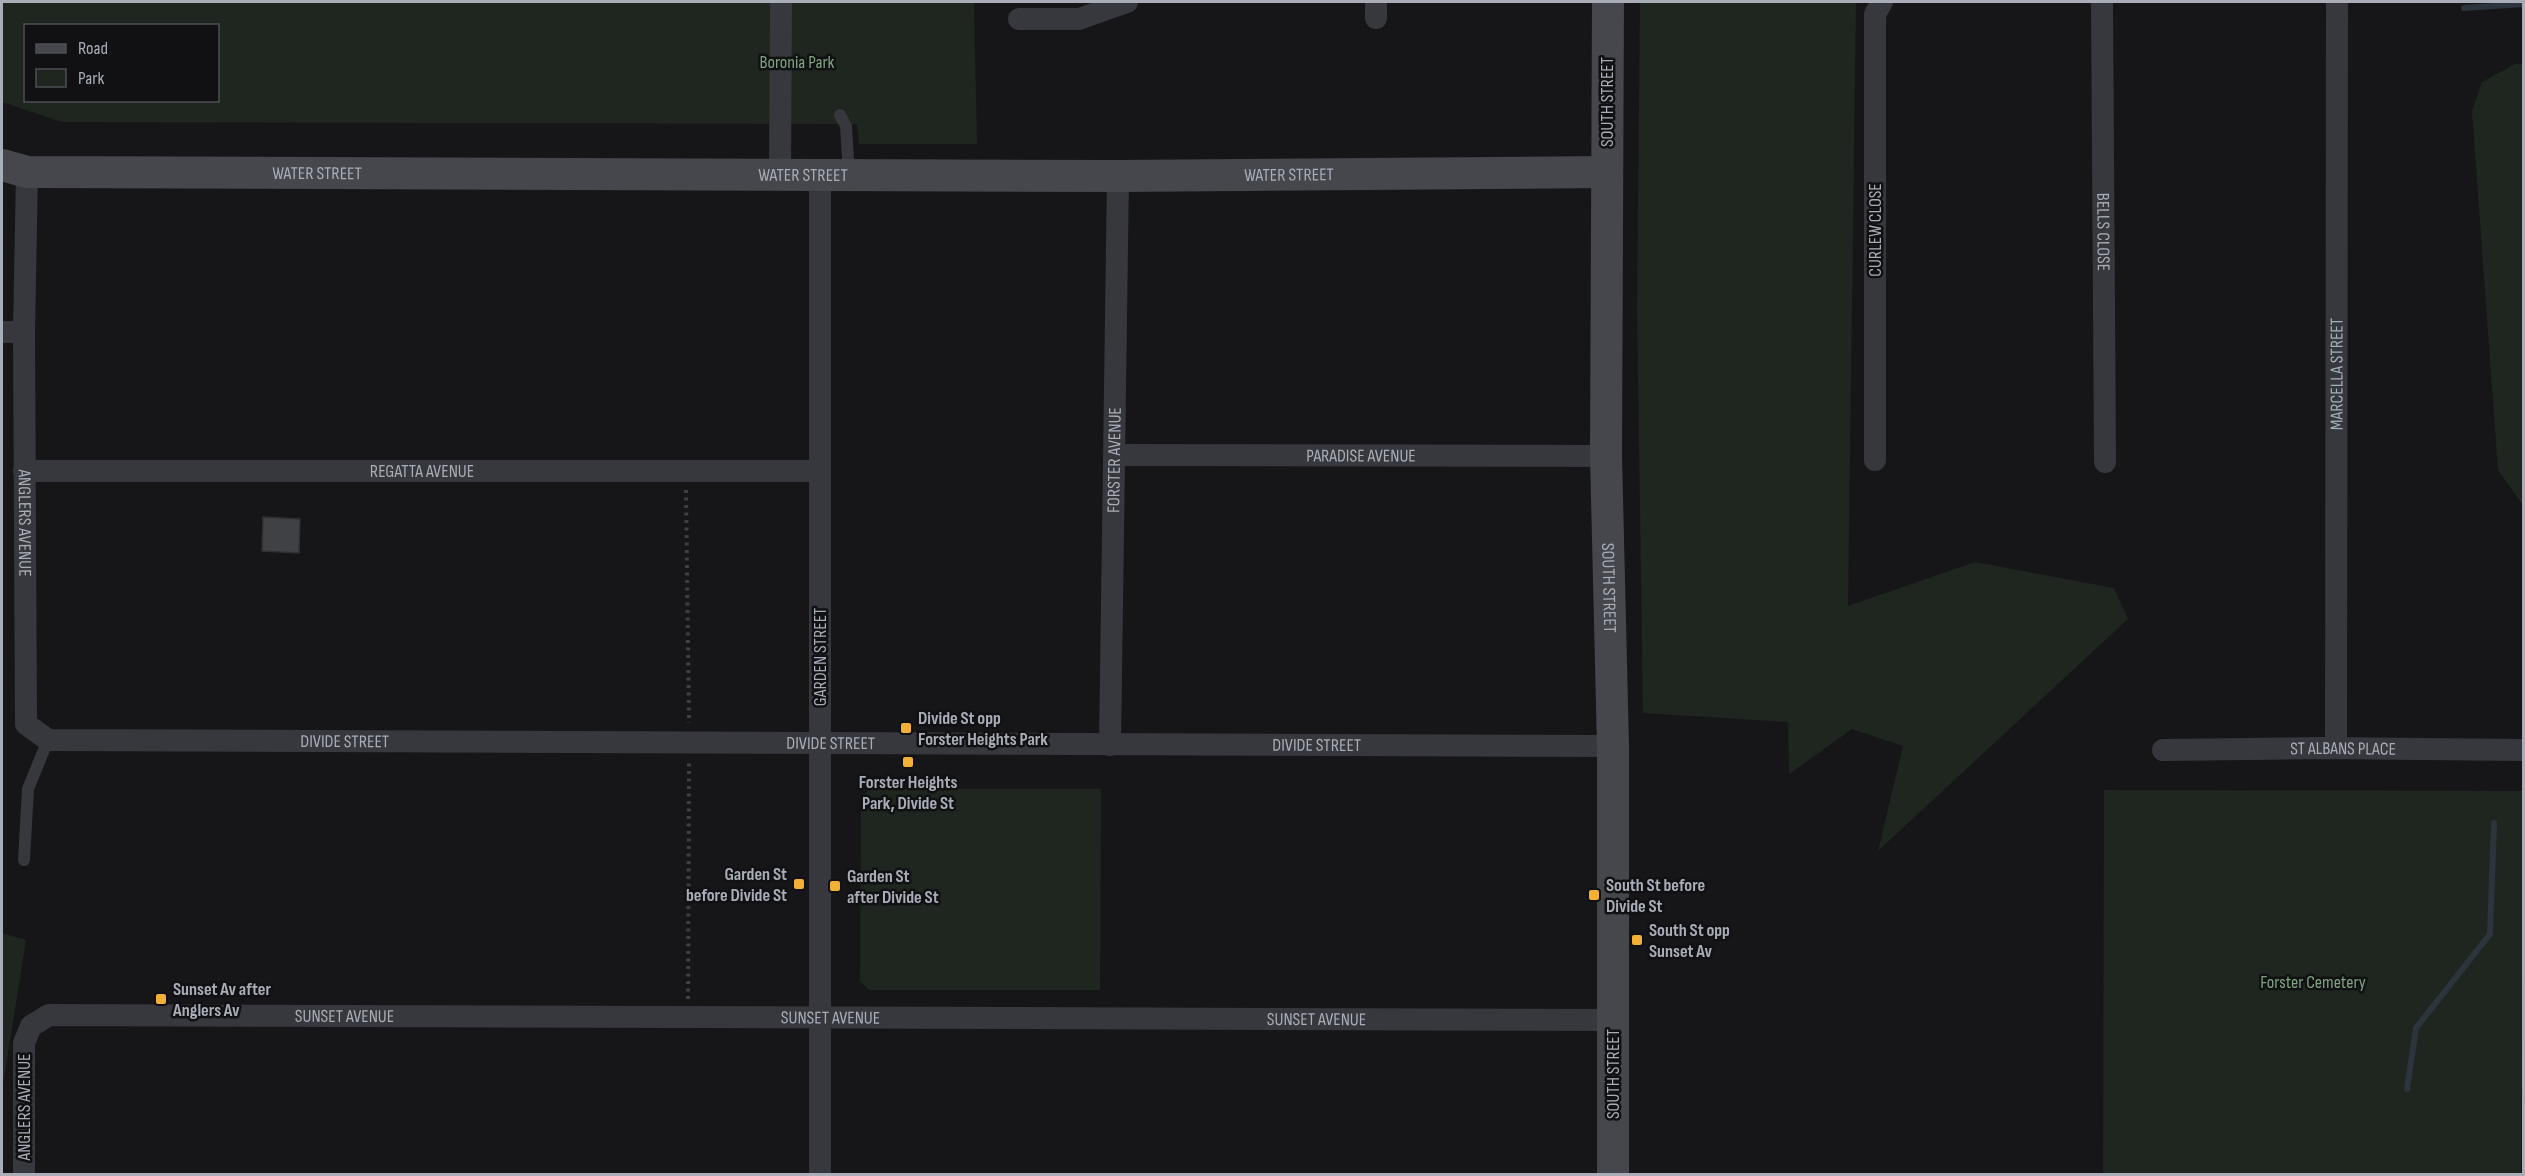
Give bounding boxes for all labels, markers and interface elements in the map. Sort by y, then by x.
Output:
legend [24,24,219,102]
text: Road [78,38,108,59]
park label: Boronia Park [759,52,835,73]
street label: SOUTH STREET [1597,57,1618,147]
text: Park [78,68,104,89]
street label: WATER STREET [272,162,362,184]
street label: WATER STREET [758,164,848,186]
street label: WATER STREET [1244,164,1334,185]
street label: CURLEW CLOSE [1865,183,1886,277]
street label: BELLS CLOSE [2093,193,2114,271]
street label: MARCELLA STREET [2326,318,2347,430]
street label: FORSTER AVENUE [1103,407,1125,513]
street label: PARADISE AVENUE [1306,445,1416,466]
street label: REGATTA AVENUE [370,461,474,482]
street label: ANGLERS AVENUE [14,468,36,577]
street label: SOUTH STREET [1598,543,1621,633]
street label: GARDEN STREET [810,608,831,706]
place label: Divide St opp Forster Heights Park [918,708,1048,750]
marker: Divide St opp Forster Heights Park [899,721,913,735]
street label: DIVIDE STREET [300,730,389,752]
street label: DIVIDE STREET [786,732,875,754]
street label: DIVIDE STREET [1272,734,1361,756]
street label: ST ALBANS PLACE [2290,737,2396,759]
marker: Forster Heights Park, Divide St [901,755,915,769]
place label: Forster Heights Park, Divide St [859,772,957,814]
place label: Garden St before Divide St [686,864,787,906]
place label: Garden St after Divide St [847,866,939,908]
place label: South St before Divide St [1606,875,1705,917]
marker: Garden St before Divide St [792,877,806,891]
marker: Garden St after Divide St [828,879,842,893]
marker: South St before Divide St [1587,888,1601,902]
place label: South St opp Sunset Av [1649,920,1730,962]
marker: South St opp Sunset Av [1630,933,1644,947]
park label: Forster Cemetery [2260,972,2366,993]
place label: Sunset Av after Anglers Av [172,979,271,1021]
marker: Sunset Av after Anglers Av [154,992,168,1006]
street label: SUNSET AVENUE [295,1005,394,1027]
street label: SUNSET AVENUE [781,1007,880,1028]
street label: SUNSET AVENUE [1267,1008,1366,1030]
street label: SOUTH STREET [1603,1029,1624,1119]
street label: ANGLERS AVENUE [14,1053,35,1162]

